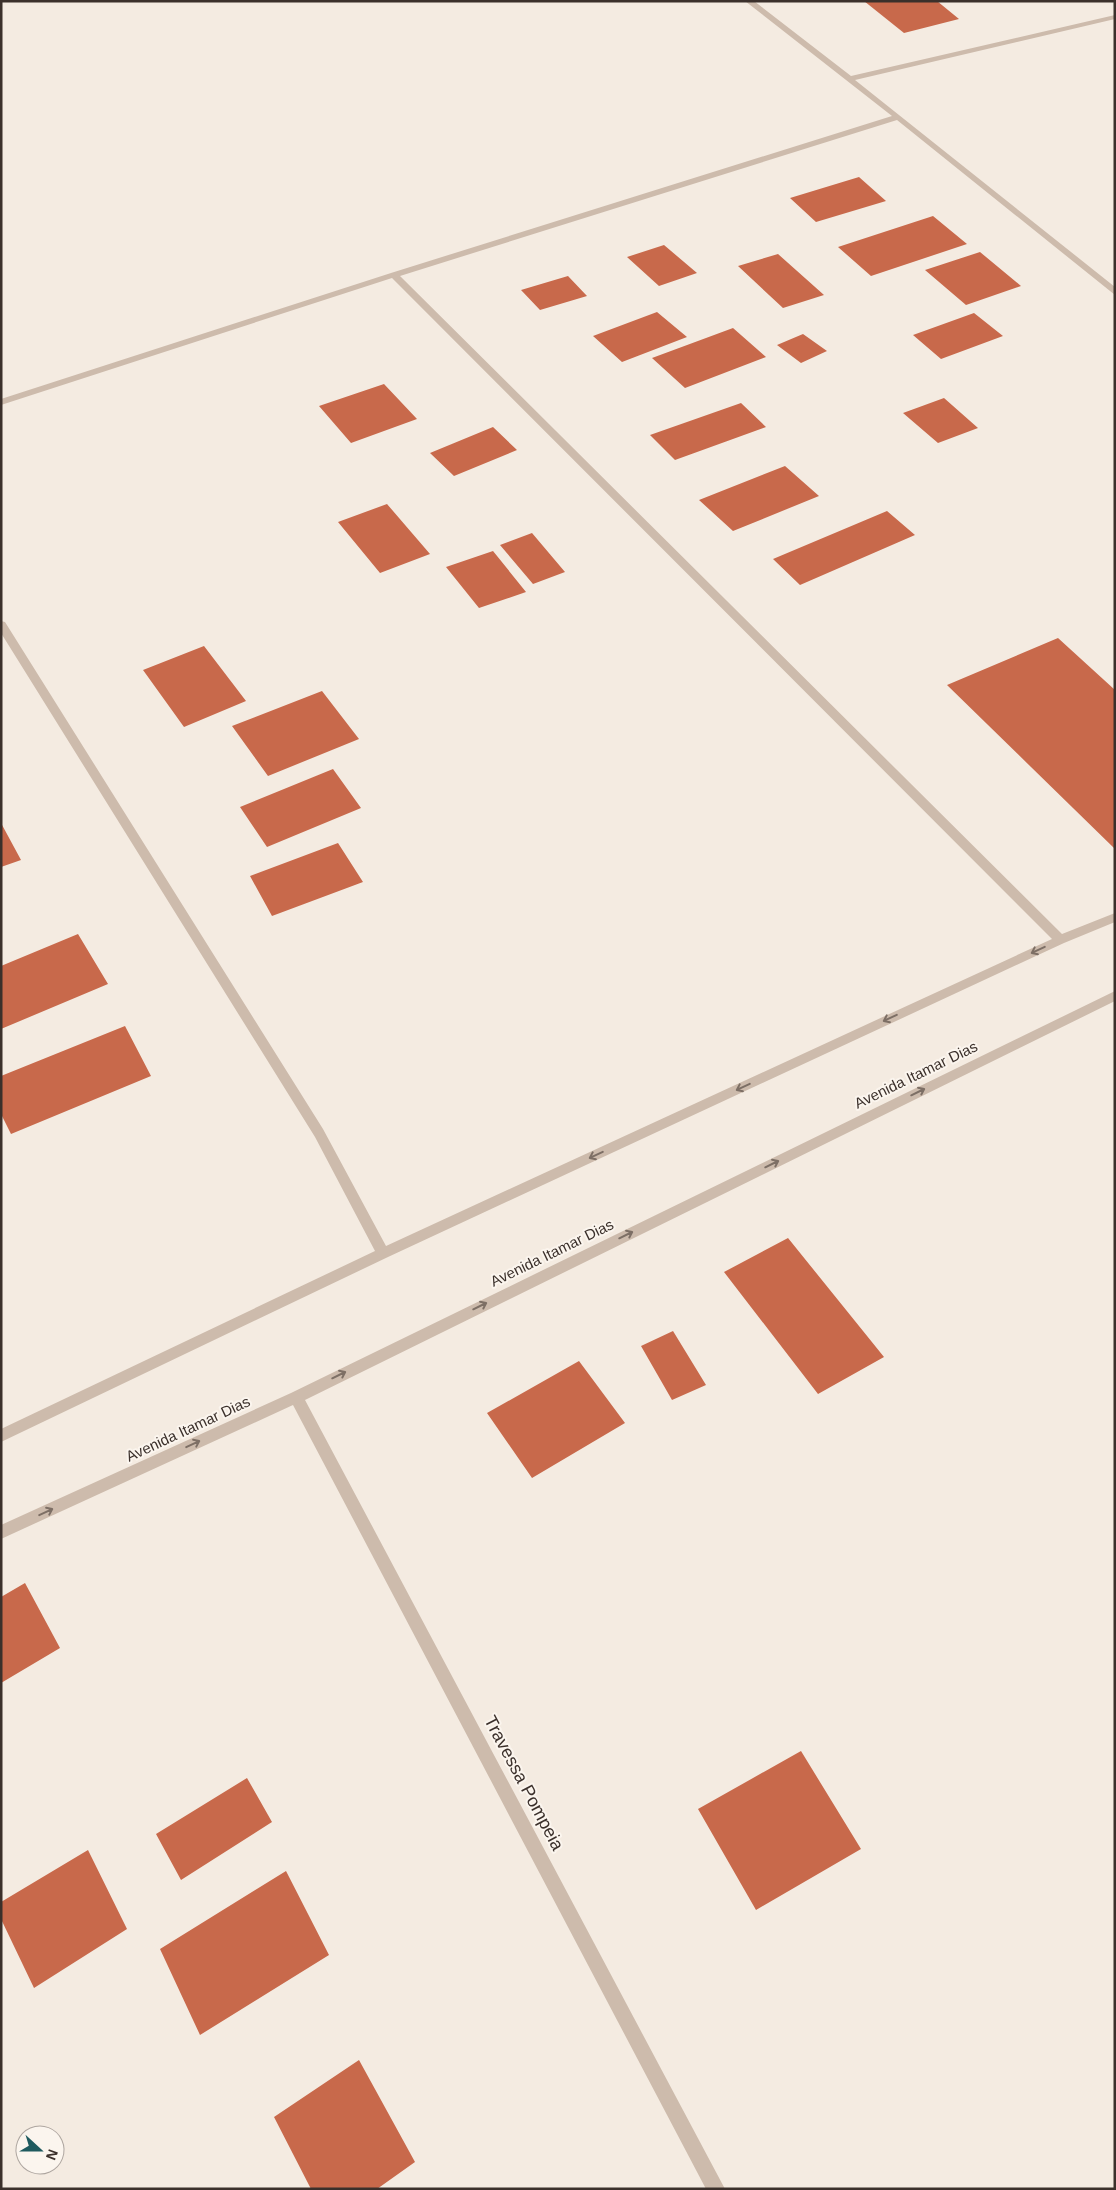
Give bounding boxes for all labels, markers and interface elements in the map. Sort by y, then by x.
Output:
one-way arrow [1031,946,1046,955]
one-way arrow [883,1014,898,1024]
street label: Avenida Itamar Dias [851,1037,980,1112]
one-way arrow [736,1082,751,1092]
one-way arrow [910,1087,925,1097]
one-way arrow [588,1150,603,1160]
one-way arrow [764,1159,779,1168]
street label: Avenida Itamar Dias [487,1215,616,1290]
one-way arrow [618,1230,633,1239]
one-way arrow [472,1301,487,1310]
one-way arrow [332,1370,347,1380]
street label: Avenida Itamar Dias [123,1392,252,1465]
one-way arrow [185,1439,200,1448]
one-way arrow [38,1507,53,1517]
street label: Travessa Pompeia [480,1712,568,1855]
north arrow [15,2125,65,2175]
text: N [43,2147,61,2162]

